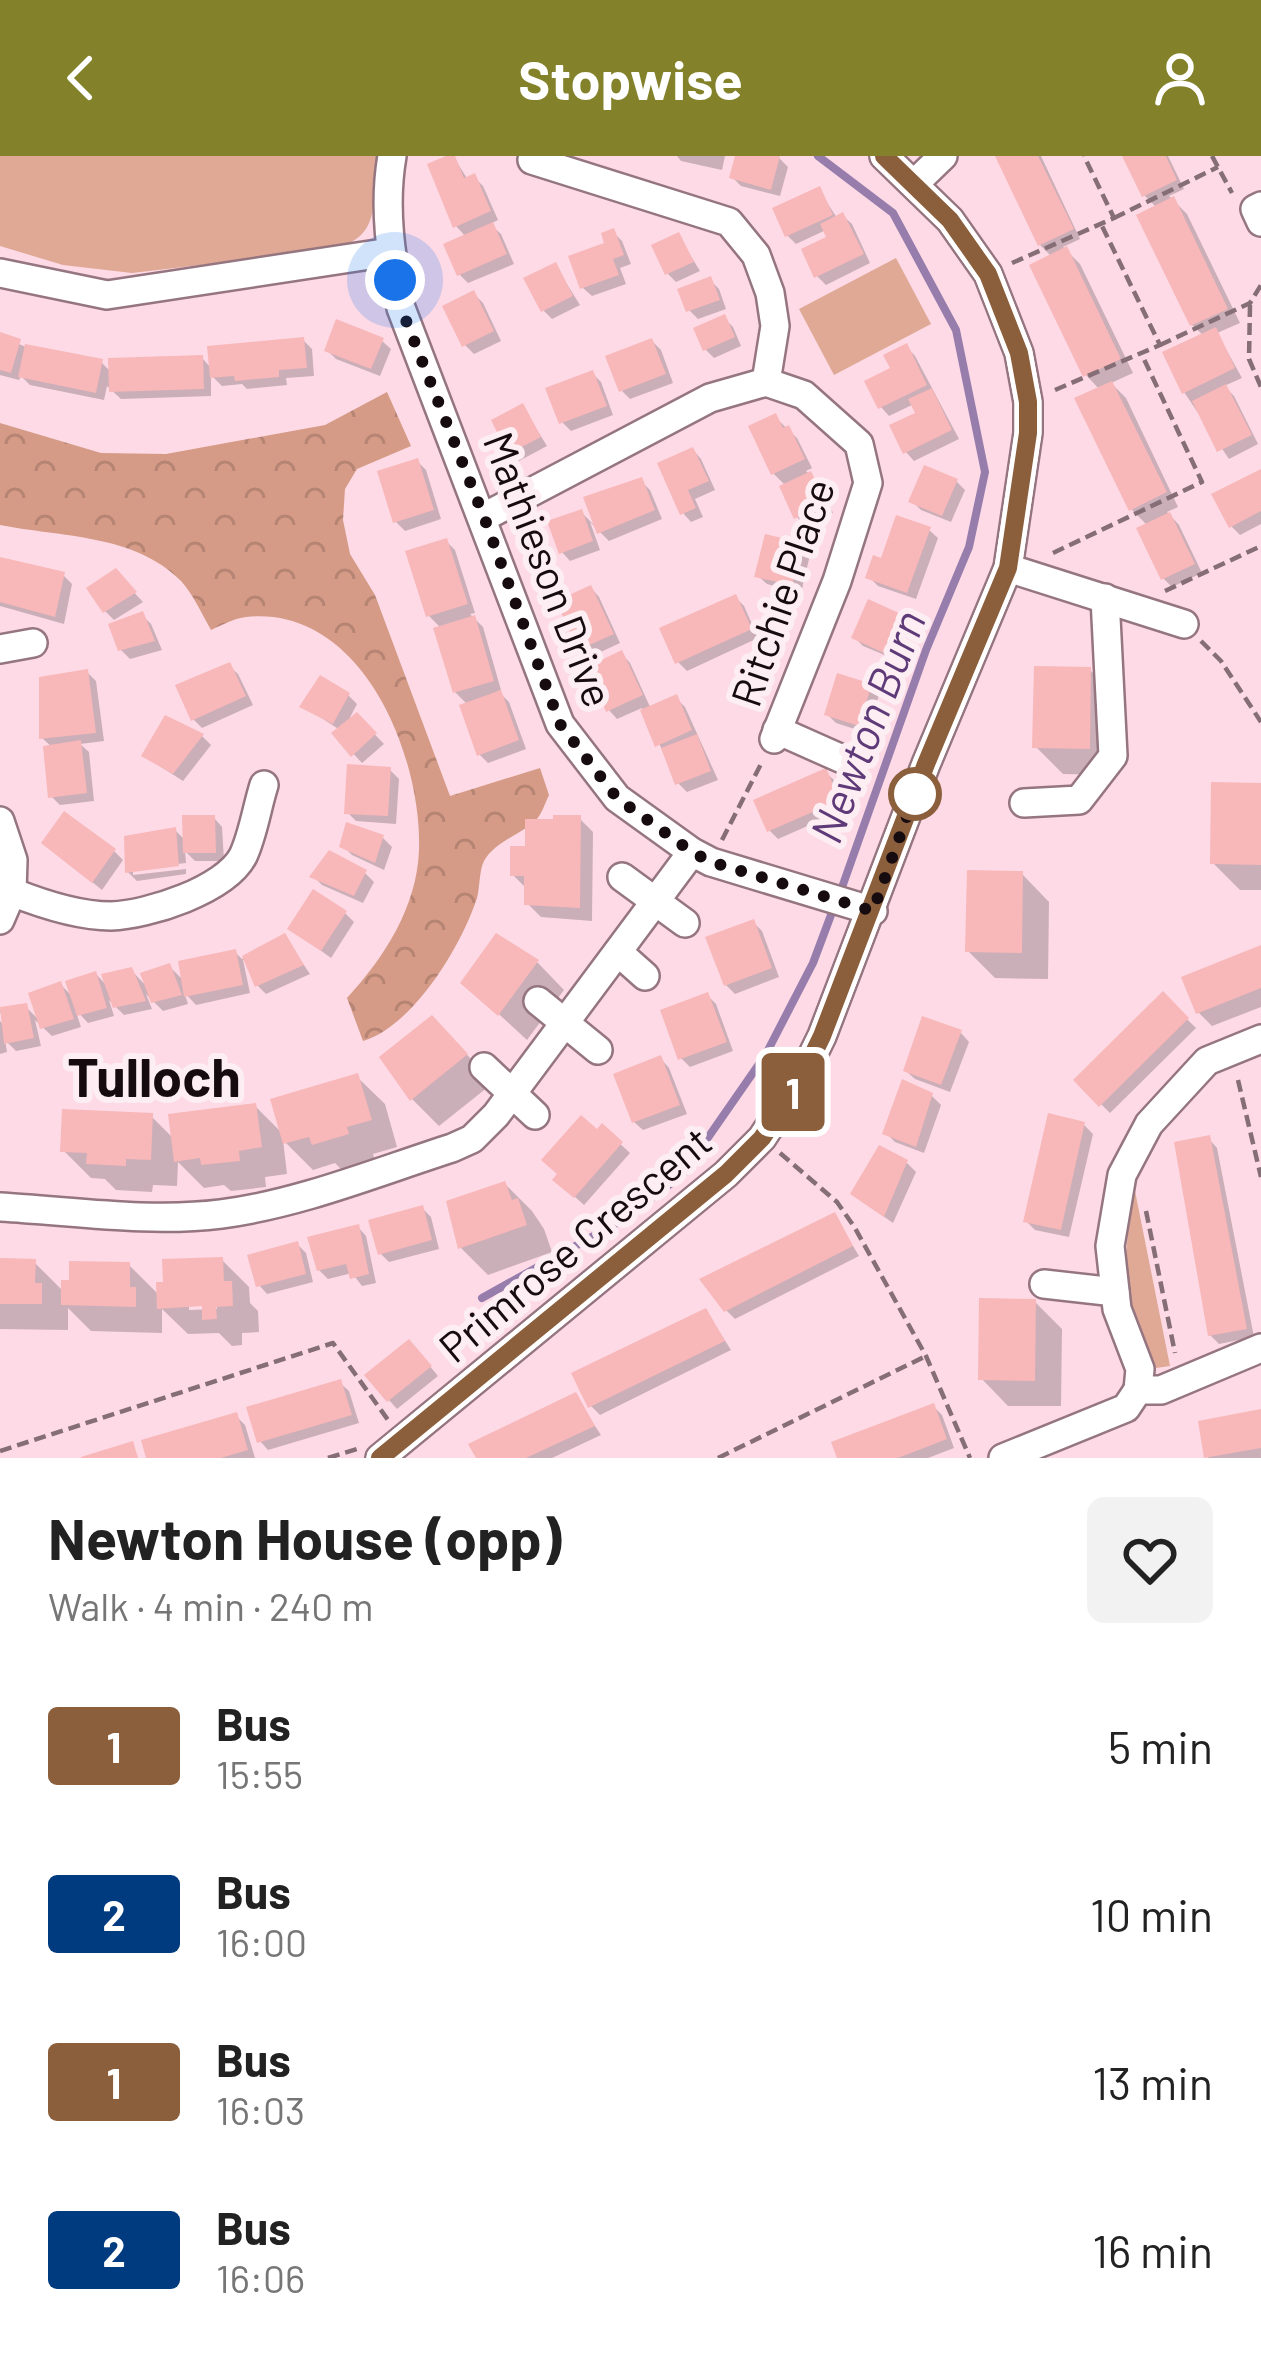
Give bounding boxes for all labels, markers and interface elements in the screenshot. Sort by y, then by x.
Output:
icon: back [48,45,114,111]
icon: person [1147,45,1213,111]
text: Stopwise [518,46,743,111]
your location [365,250,425,310]
street label: Mathieson Drive [475,425,625,713]
street label: Ritchie Place [719,472,843,712]
water label: Newton Burn [797,602,935,850]
unlabelled marker [890,769,940,819]
district label: Tulloch [67,1043,241,1108]
line badge: 1 [754,1053,832,1131]
text: 1 [786,1067,800,1117]
street label: Primrose Crescent [428,1115,720,1371]
button: heart [1087,1497,1213,1623]
text: Newton House (opp) [48,1503,561,1571]
text: Walk · 4 min · 240 m [48,1582,373,1629]
text: Bus [216,1696,291,1750]
text: 5 min [1108,1719,1213,1773]
text: 1 [107,1721,121,1771]
text: 15:55 [216,1750,303,1797]
text: Bus [216,1864,291,1918]
text: 10 min [1090,1887,1213,1941]
text: 2 [102,1889,126,1939]
text: 16:00 [216,1918,307,1965]
text: Bus [216,2032,291,2086]
text: 13 min [1092,2055,1213,2109]
text: 1 [107,2057,121,2107]
text: 16:03 [216,2086,305,2133]
text: Bus [216,2200,291,2254]
text: 16 min [1092,2223,1213,2277]
text: 2 [102,2225,126,2275]
text: 16:06 [216,2254,305,2301]

